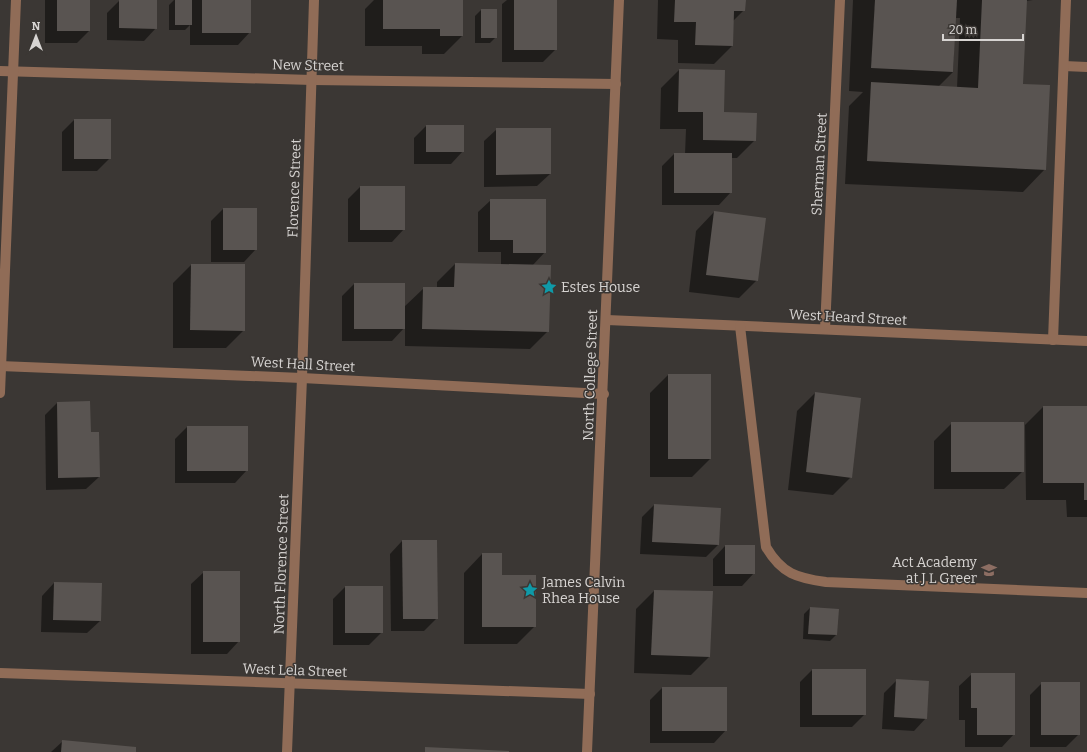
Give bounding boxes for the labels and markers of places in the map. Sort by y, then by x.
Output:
place icon: Estes House [540,278,558,296]
place label: Estes House [561,279,640,296]
place label: Act Academy at J L Greer [892,554,978,587]
school or university icon: Act Academy at J L Greer [980,561,998,579]
place label: James Calvin Rhea House [541,574,625,607]
place icon: James Calvin Rhea House [521,581,539,599]

